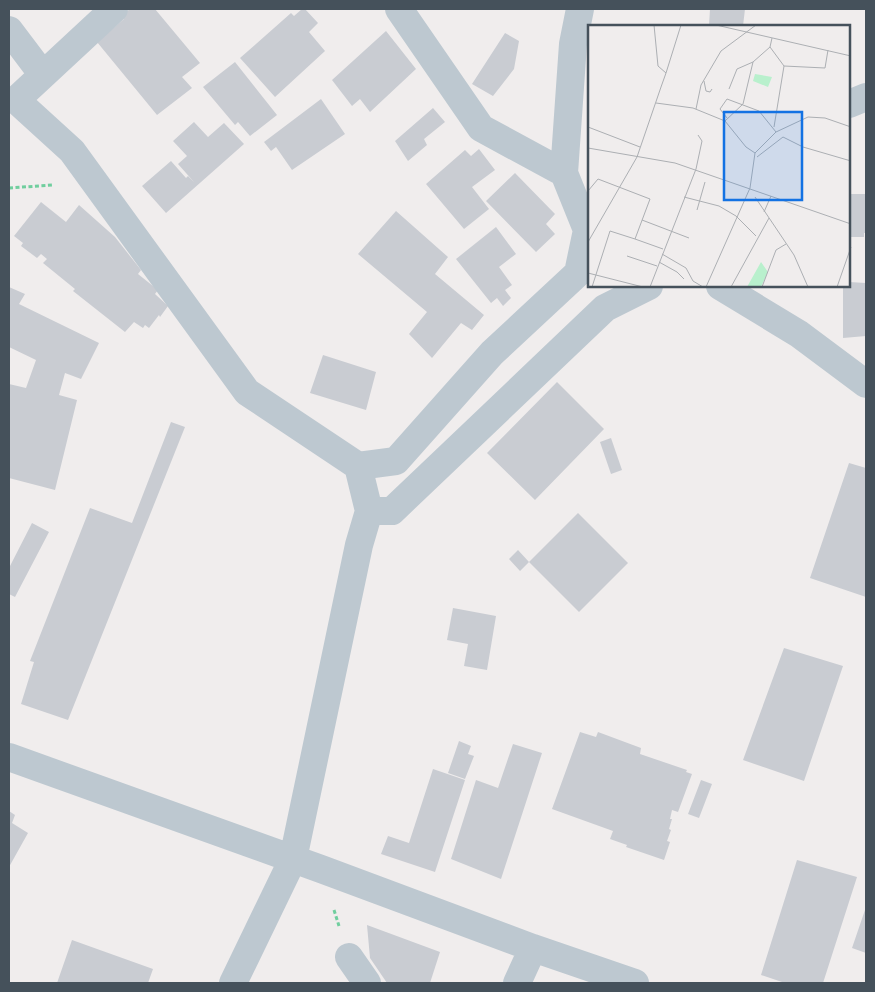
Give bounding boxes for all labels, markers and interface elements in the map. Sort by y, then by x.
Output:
inset map [588,25,850,288]

